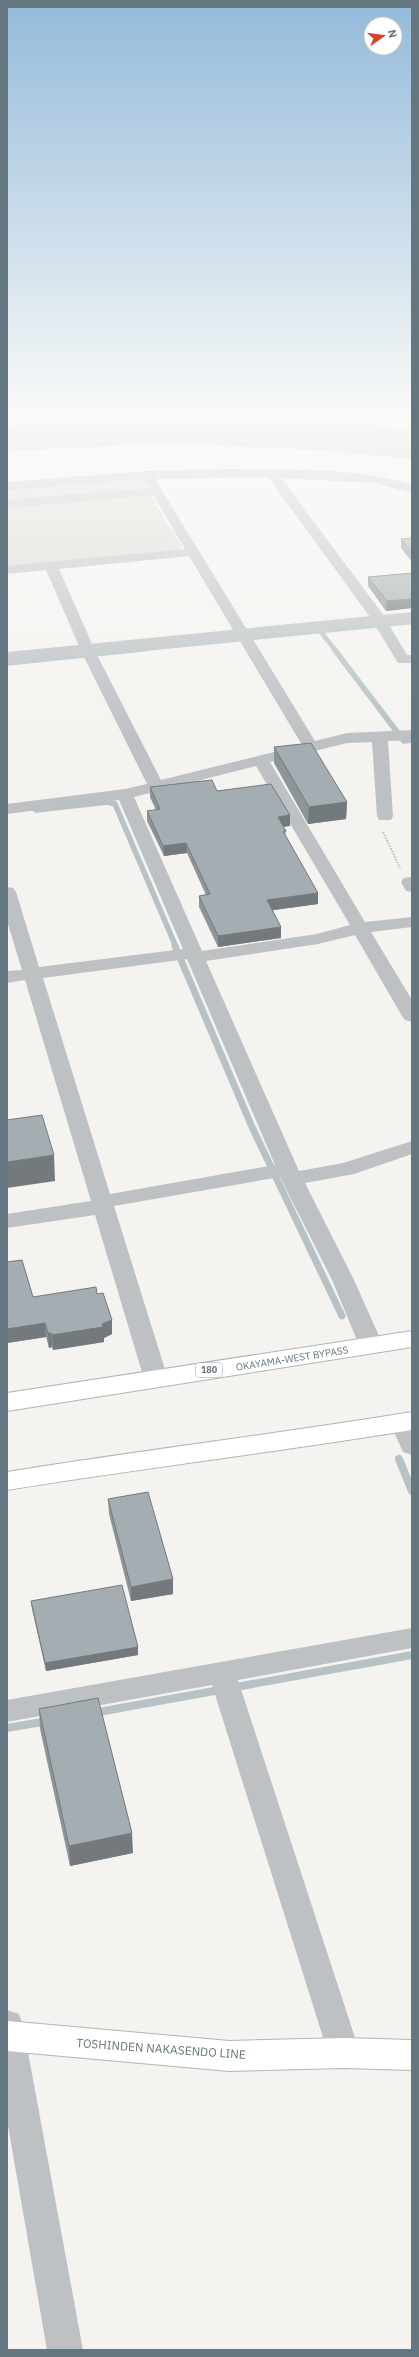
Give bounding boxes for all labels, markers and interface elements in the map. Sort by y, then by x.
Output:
north arrow [363,16,403,56]
text: N [385,28,400,39]
street label: OKAYAMA-WEST BYPASS [235,1343,349,1374]
road number: 180 [196,1363,222,1377]
street label: TOSHINDEN NAKASENDO LINE [76,2035,246,2062]

